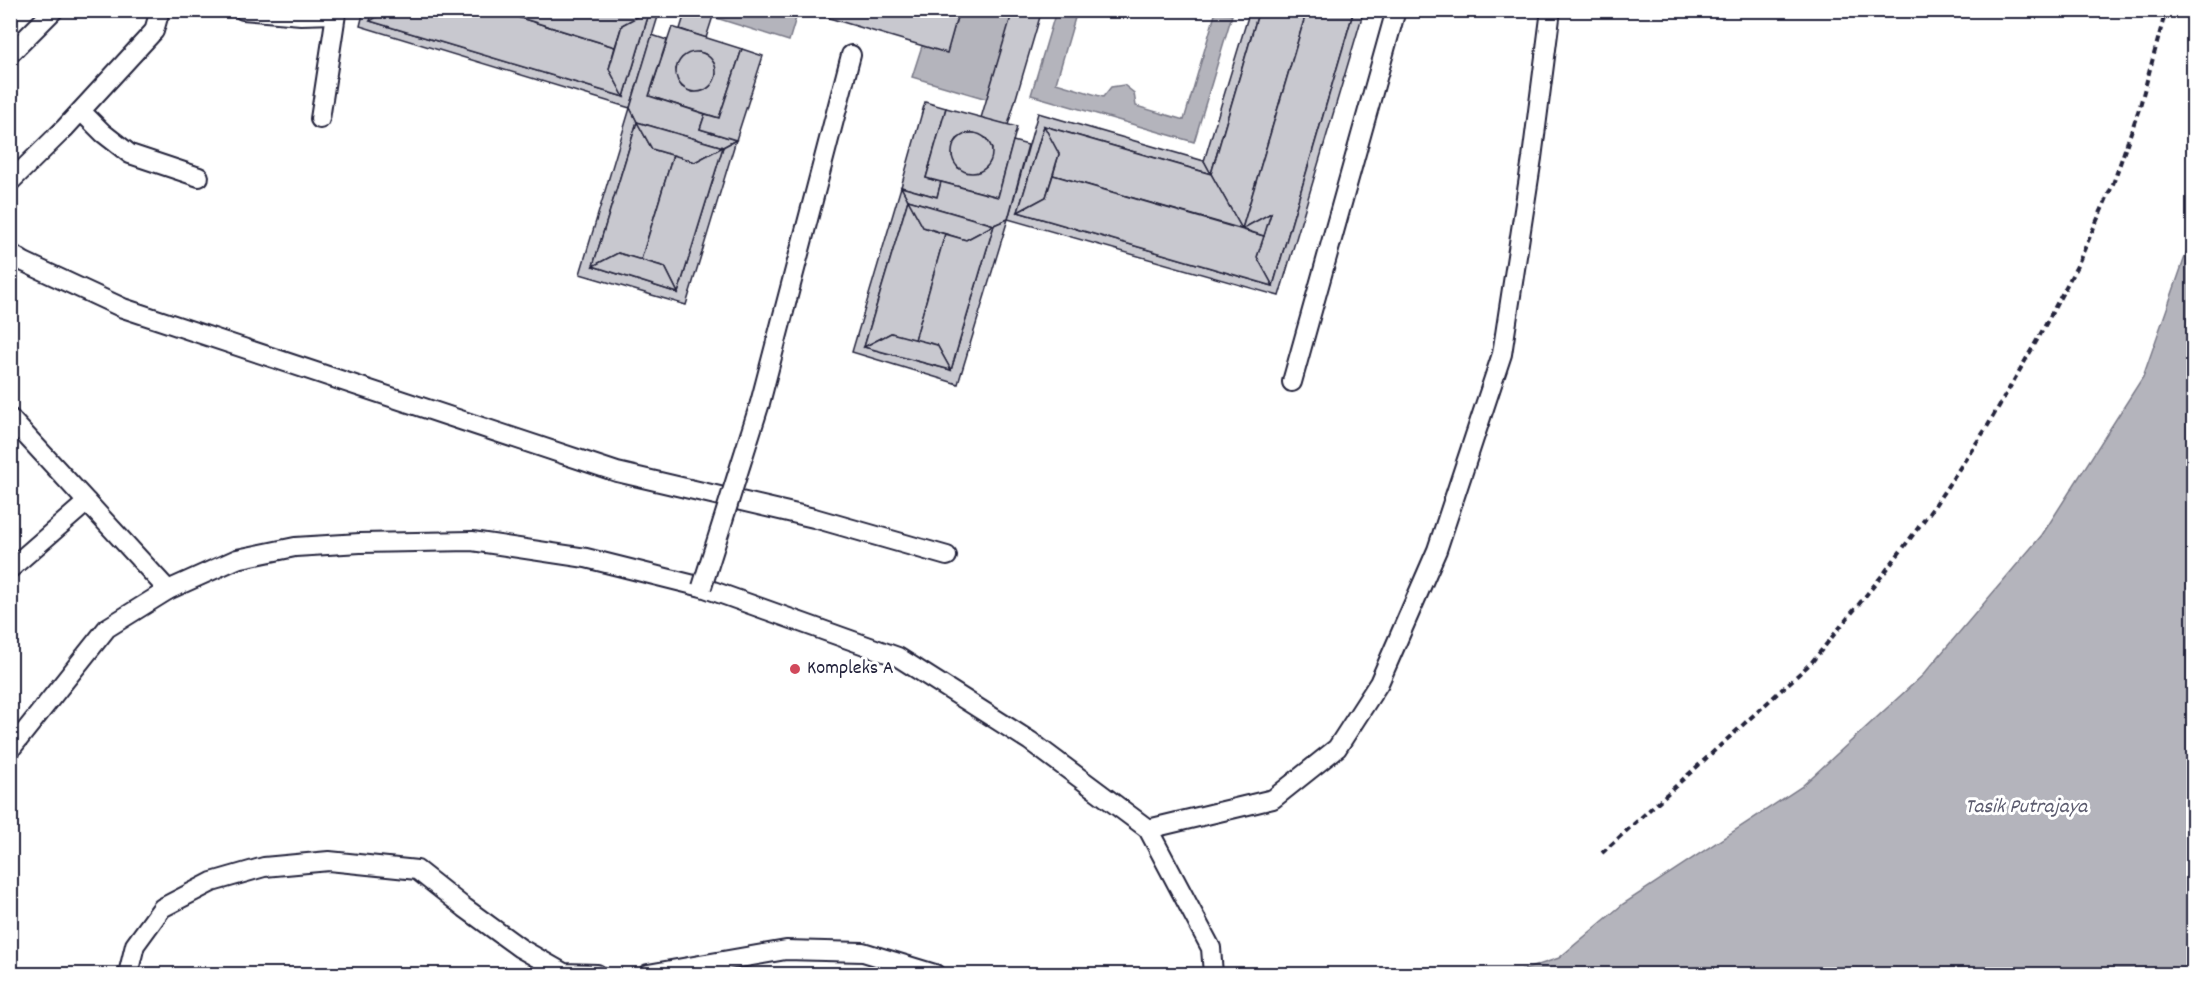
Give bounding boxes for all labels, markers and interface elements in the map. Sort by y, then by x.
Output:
place label: Kompleks A [807,655,894,683]
marker: Kompleks A [788,662,802,676]
water label: Tasik Putrajaya [1965,793,2088,823]

